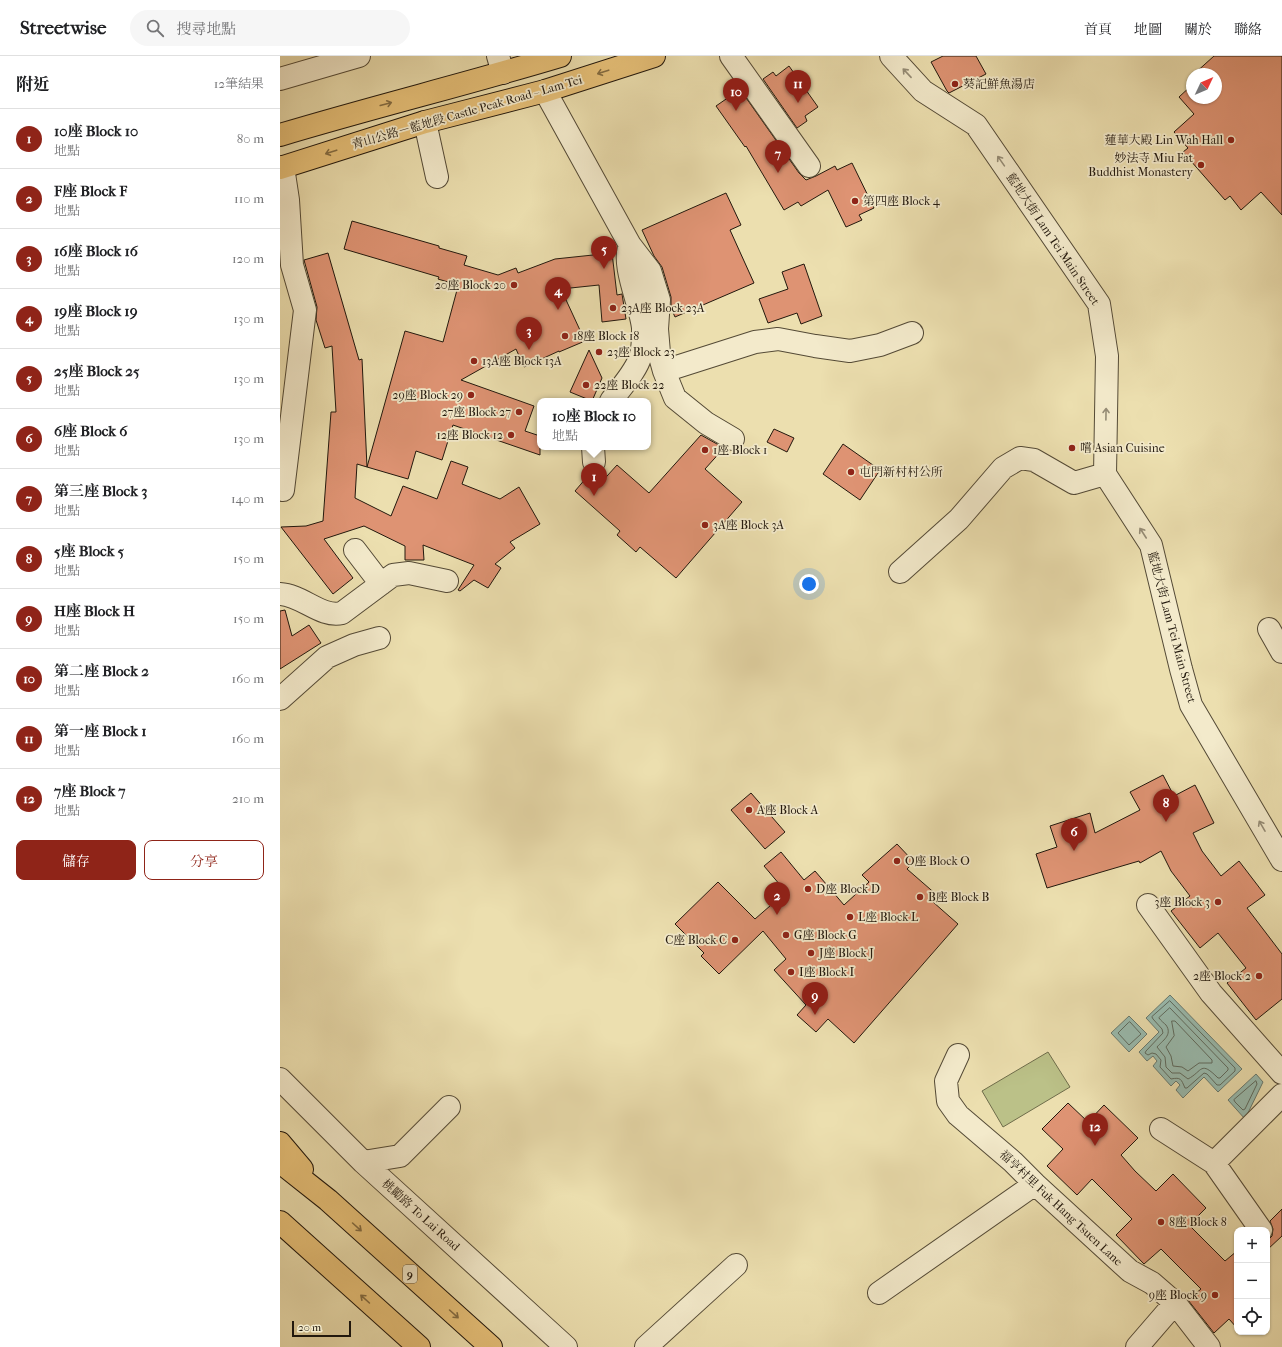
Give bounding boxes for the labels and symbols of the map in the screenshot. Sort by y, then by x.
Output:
one-way arrow [903,68,912,78]
north arrow [1186,68,1222,104]
one-way arrow [597,69,610,76]
pin: 11 [785,70,811,103]
street label: 青山公路－藍地段 Castle Peak Road – Lam Tei [350,72,584,152]
place label: 葵記鮮魚湯店 [963,77,1035,91]
pin: 10 [723,78,749,111]
marker: 葵記鮮魚湯店 [950,79,960,89]
one-way arrow [380,100,393,108]
place label: 蓮華大殿 Lin Wah Hall [1105,133,1224,147]
marker: 蓮華大殿 Lin Wah Hall [1226,135,1236,145]
pin: 7 [765,140,791,173]
one-way arrow [325,148,337,156]
place label: 妙法寺 Miu Fat Buddhist Monastery [1088,151,1194,179]
one-way arrow [997,156,1005,167]
marker: 妙法寺 Miu Fat Buddhist Monastery [1196,160,1206,170]
street label: 藍地大街 Lam Tei Main Street [1003,170,1103,308]
place label: 第四座 Block 4 [863,194,941,208]
marker: 第四座 Block 4 [850,196,860,206]
pin: 5 [591,236,617,269]
pin: 4 [545,277,571,310]
place label: 20座 Block 20 [435,278,506,292]
marker: 20座 Block 20 [509,280,519,290]
place label: 23A座 Block 23A [621,301,705,315]
marker: 23A座 Block 23A [608,303,618,313]
pin: 3 [516,317,542,350]
place label: 18座 Block 18 [573,329,639,343]
marker: 18座 Block 18 [560,331,570,341]
place label: 23座 Block 23 [607,345,675,359]
marker: 23座 Block 23 [594,347,604,357]
place label: 13A座 Block 13A [482,354,562,368]
marker: 13A座 Block 13A [469,356,479,366]
place label: 22座 Block 22 [594,378,664,392]
marker: 22座 Block 22 [581,380,591,390]
place label: 29座 Block 29 [392,388,463,402]
marker: 29座 Block 29 [466,390,476,400]
place label: 27座 Block 27 [441,405,511,419]
marker: 27座 Block 27 [514,407,524,417]
one-way arrow [1102,408,1110,421]
place label: 12座 Block 12 [436,428,503,442]
marker: 12座 Block 12 [506,430,516,440]
place label: 嚐 Asian Cuisine [1080,441,1165,455]
place label: 1座 Block 1 [713,443,767,457]
marker: 嚐 Asian Cuisine [1067,443,1077,453]
marker: 1座 Block 1 [700,445,710,455]
pin: 1 [581,463,607,496]
place label: 屯門新村村公所 [859,465,943,479]
marker: 屯門新村村公所 [846,467,856,477]
place label: 3A座 Block 3A [713,518,784,532]
marker: 3A座 Block 3A [700,520,710,530]
one-way arrow [1139,528,1147,539]
street label: 藍地大街 Lam Tei Main Street [1145,550,1199,705]
your location [799,574,819,594]
pin: 8 [1153,789,1179,822]
place label: A座 Block A [756,803,818,817]
marker: A座 Block A [744,805,754,815]
pin: 6 [1061,818,1087,851]
one-way arrow [1258,820,1266,832]
place label: O座 Block O [905,854,970,868]
marker: O座 Block O [892,856,902,866]
pin: 2 [764,882,790,915]
place label: D座 Block D [816,882,880,896]
marker: D座 Block D [803,884,813,894]
place label: B座 Block B [928,890,990,904]
marker: B座 Block B [915,892,925,902]
place label: 3座 Block 3 [1154,895,1210,909]
marker: 3座 Block 3 [1213,897,1223,907]
place label: L座 Block L [858,910,919,924]
marker: L座 Block L [845,912,855,922]
place label: G座 Block G [794,928,857,942]
marker: G座 Block G [781,930,791,940]
place label: C座 Block C [665,933,727,947]
marker: C座 Block C [730,935,740,945]
place label: J座 Block J [818,946,874,960]
marker: J座 Block J [806,948,816,958]
place label: I座 Block I [799,965,854,979]
marker: I座 Block I [786,967,796,977]
place label: 2座 Block 2 [1193,969,1251,983]
marker: 2座 Block 2 [1254,971,1264,981]
pin: 9 [802,982,828,1015]
pin: 12 [1082,1113,1108,1146]
street label: 福亨村里 Fuk Hang Tsuen Lane [997,1147,1125,1269]
street label: 桃勵路 To Lai Road [379,1176,463,1254]
place label: 8座 Block 8 [1169,1215,1227,1229]
marker: 8座 Block 8 [1156,1217,1166,1227]
one-way arrow [352,1222,363,1231]
road number: 9 [403,1265,417,1283]
place label: 9座 Block 9 [1149,1288,1207,1302]
marker: 9座 Block 9 [1210,1290,1220,1300]
one-way arrow [361,1295,371,1304]
one-way arrow [449,1309,459,1318]
scale bar [292,1319,351,1338]

